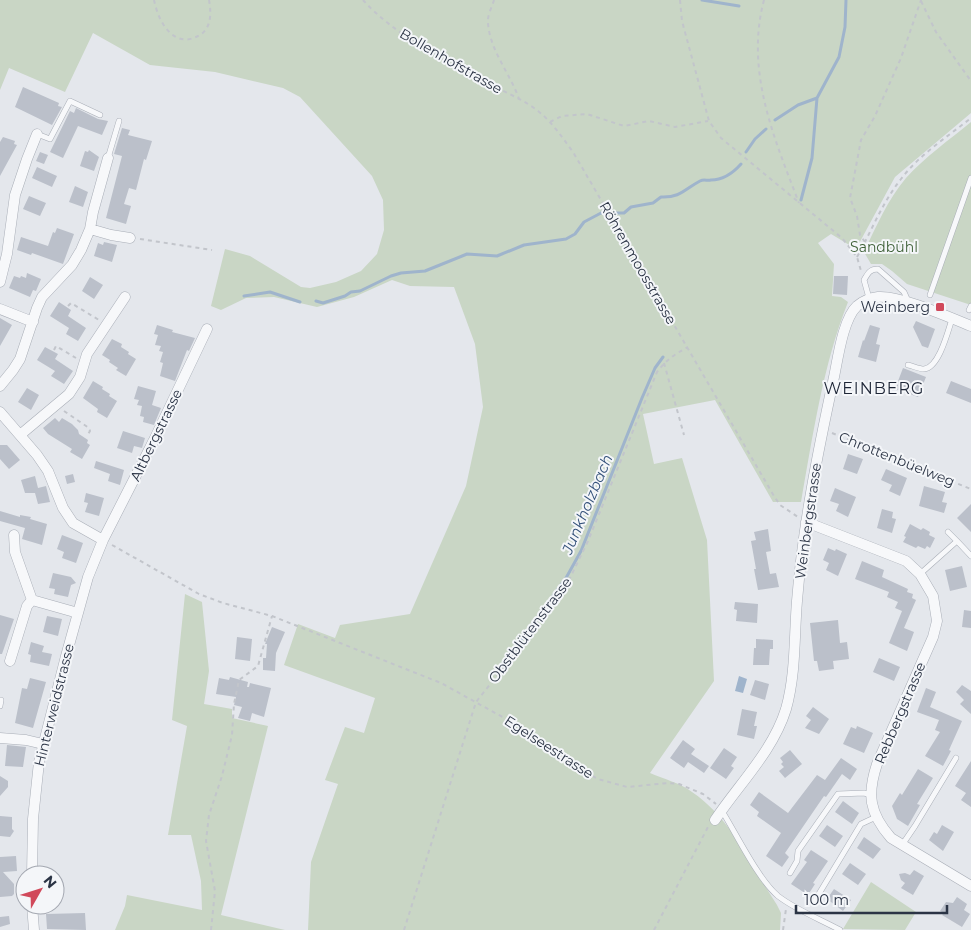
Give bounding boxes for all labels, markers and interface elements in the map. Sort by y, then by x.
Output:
street label: Bollenhofstrasse [396,24,506,98]
street label: Röhrenmoosstrasse [595,198,681,328]
park label: Sandbühl [850,238,918,256]
place label: Weinberg [861,298,930,316]
marker: Weinberg [934,301,946,313]
district label: WEINBERG [824,379,924,398]
street label: Altbergstrasse [126,386,186,484]
street label: Chrottenbüelweg [836,427,958,491]
water label: Junkholzbach [557,451,617,558]
street label: Weinbergstrasse [791,462,825,580]
street label: Obstblütenstrasse [484,574,576,686]
street label: Hinterweidstrasse [30,642,78,768]
street label: Rebbergstrasse [870,659,930,767]
street label: Egelseestrasse [501,711,597,783]
north arrow [15,865,65,915]
text: N [40,872,61,892]
scale bar [796,882,947,914]
text: 100 m [804,890,849,909]

